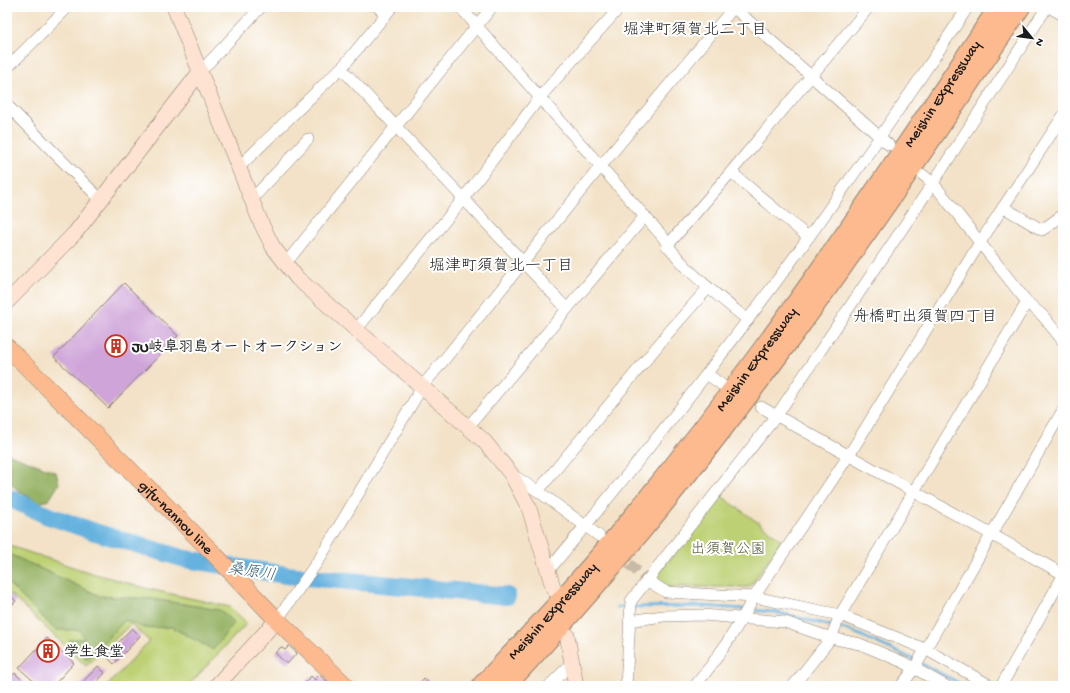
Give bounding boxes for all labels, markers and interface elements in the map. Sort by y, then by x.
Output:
north arrow [1012,18,1052,58]
district label: 堀津町須賀北二丁目 [623,20,767,41]
text: N [1032,36,1046,48]
street label: Meishin Expressway [901,37,986,151]
district label: 堀津町須賀北一丁目 [429,256,573,277]
street label: Meishin Expressway [713,304,802,416]
district label: 舟橋町出須賀四丁目 [853,307,997,328]
building icon: JU岐阜羽島オートオークション [103,333,129,359]
place label: JU岐阜羽島オートオークション [131,338,342,357]
street label: gifu-nannou line [134,477,216,559]
park label: 出須賀公園 [690,540,766,559]
water label: 桑原川 [226,559,277,587]
street label: Meishin Expressway [505,559,602,664]
building icon: 学生食堂 [35,638,61,664]
place label: 学生食堂 [64,643,124,662]

